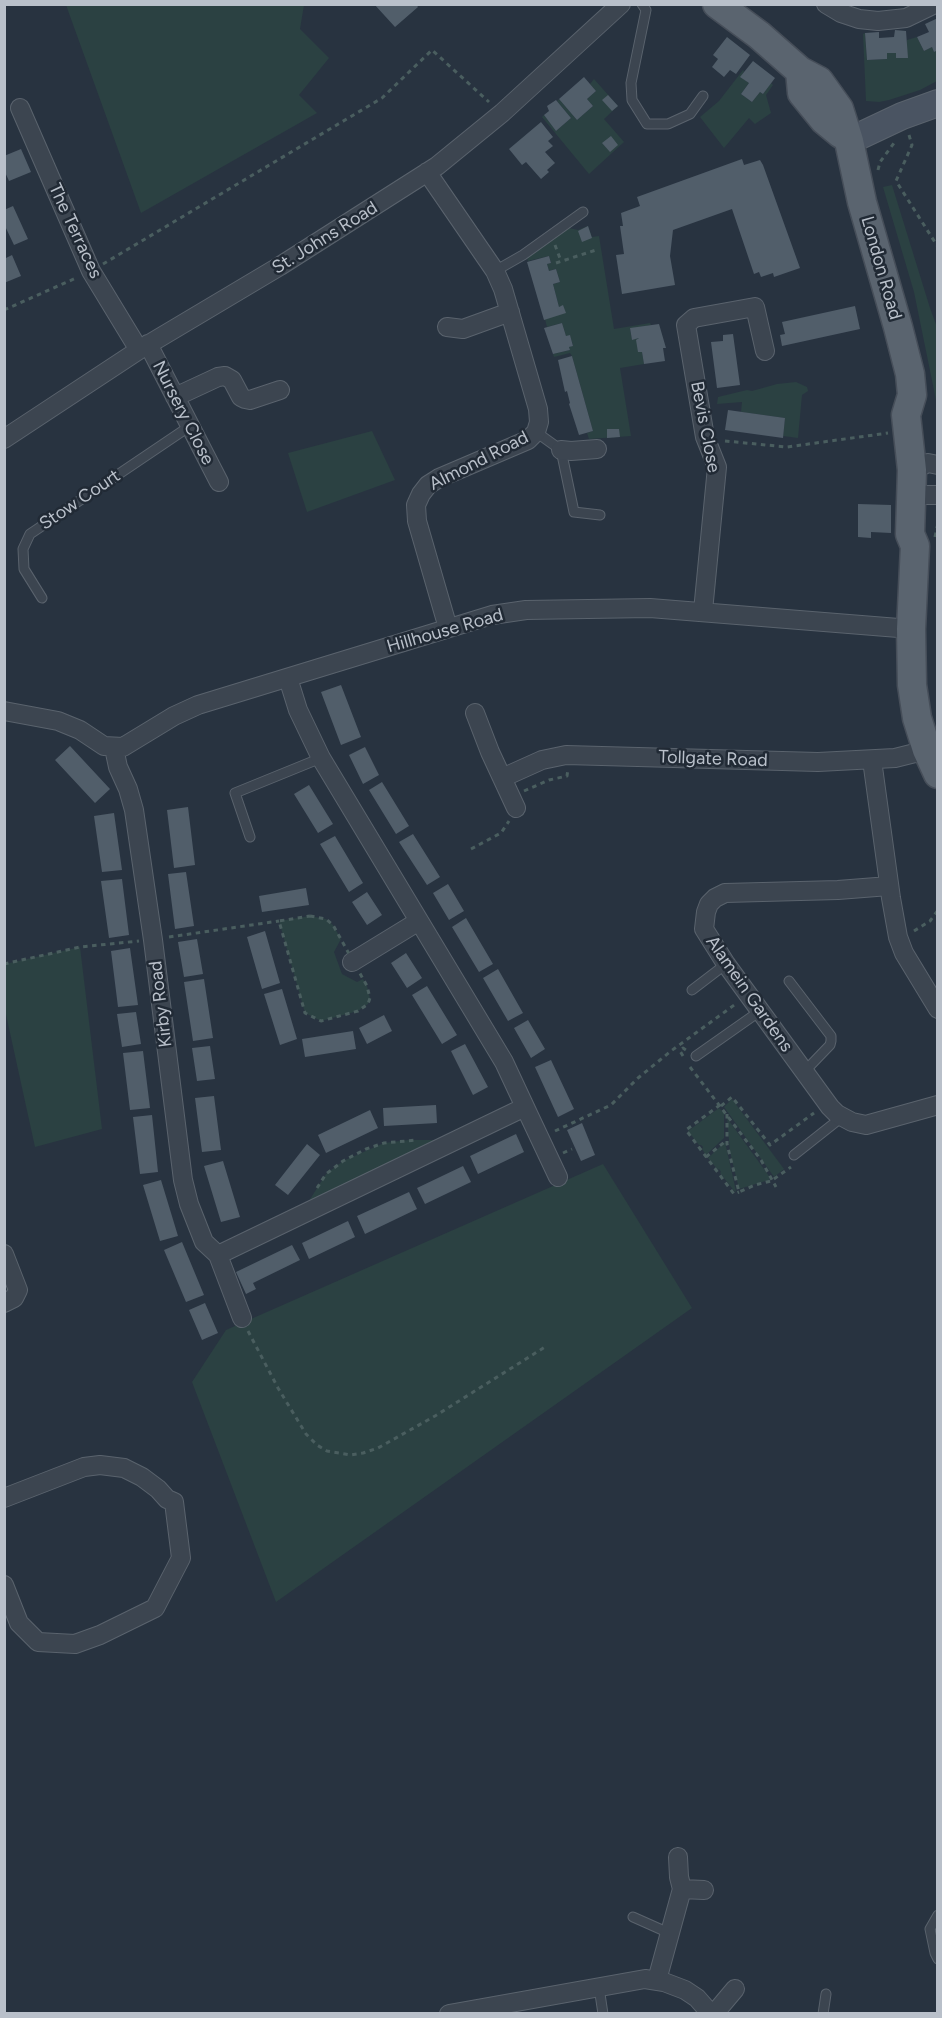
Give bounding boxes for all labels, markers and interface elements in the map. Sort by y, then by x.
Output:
street label: The Terraces [44,180,106,282]
street label: St. Johns Road [268,197,382,279]
street label: London Road [856,214,906,322]
street label: Nursery Close [148,357,218,469]
street label: Bevis Close [686,380,724,474]
street label: Almond Road [426,427,532,495]
street label: Stow Court [35,465,125,535]
street label: Hillhouse Road [384,604,506,658]
street label: Tollgate Road [658,746,768,772]
street label: Alamein Gardens [701,932,797,1056]
street label: Kirby Road [145,960,177,1048]

